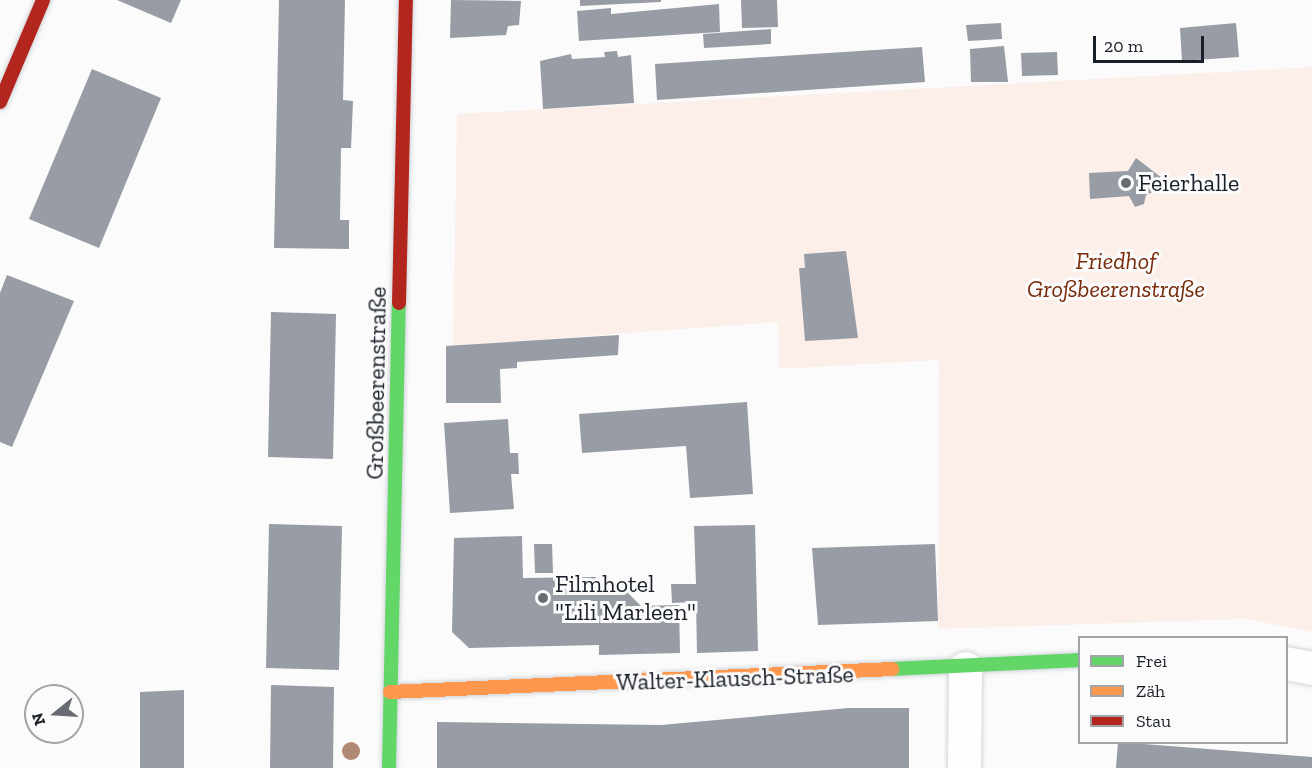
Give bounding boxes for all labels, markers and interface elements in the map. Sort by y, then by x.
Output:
scale bar [1096,24,1207,62]
text: 20 m [1104,35,1143,57]
place label: Feierhalle [1138,169,1239,197]
marker: Feierhalle [1119,176,1133,190]
park label: Friedhof Großbeerenstraße [1027,247,1205,303]
street label: Großbeerenstraße [360,286,392,480]
place label: Filmhotel "Lili Marleen" [555,570,696,626]
marker: Filmhotel "Lili Marleen" [536,591,550,605]
legend [1078,636,1288,744]
text: Frei [1136,650,1167,672]
street label: Walter-Klausch-Straße [616,659,854,697]
text: Zäh [1136,680,1165,702]
north arrow [24,684,84,744]
text: N [27,710,49,728]
text: Stau [1136,710,1171,732]

